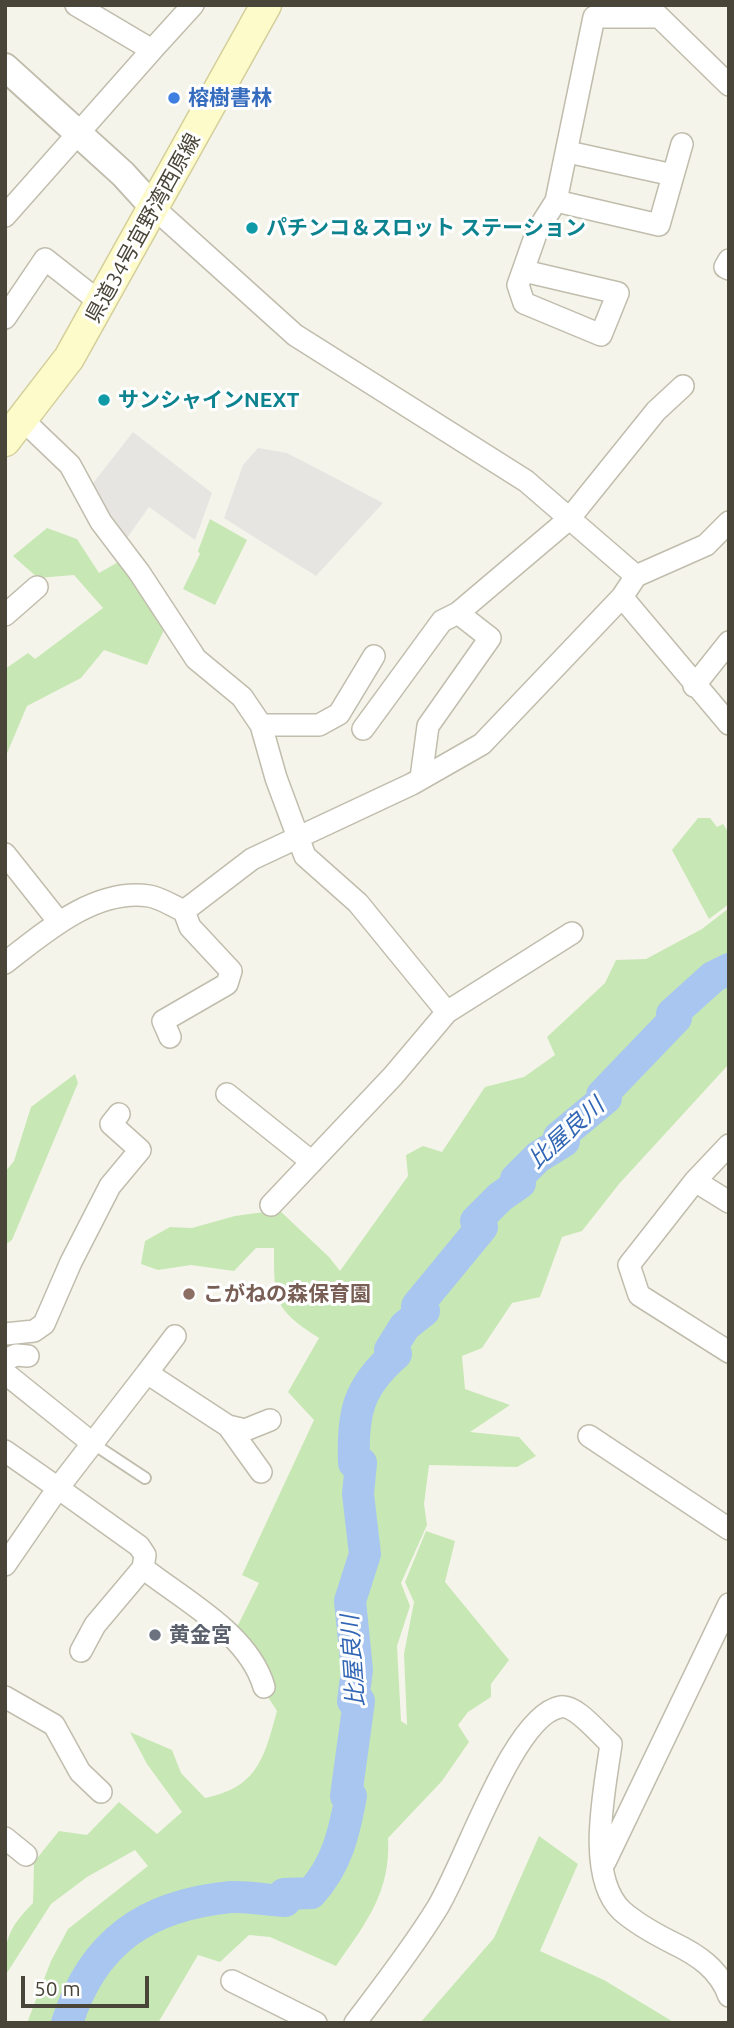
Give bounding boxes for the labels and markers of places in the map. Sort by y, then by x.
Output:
place label: 榕樹書林 [188,85,272,111]
marker: 榕樹書林 [166,90,182,106]
place label: パチンコ＆スロット ステーション [266,215,586,241]
marker: パチンコ＆スロット ステーション [244,220,260,236]
place label: サンシャインNEXT [118,387,299,413]
marker: サンシャインNEXT [96,392,112,408]
place label: こがねの森保育園 [203,1281,371,1307]
marker: こがねの森保育園 [181,1286,197,1302]
place label: 黄金宮 [169,1622,232,1648]
marker: 黄金宮 [147,1627,163,1643]

